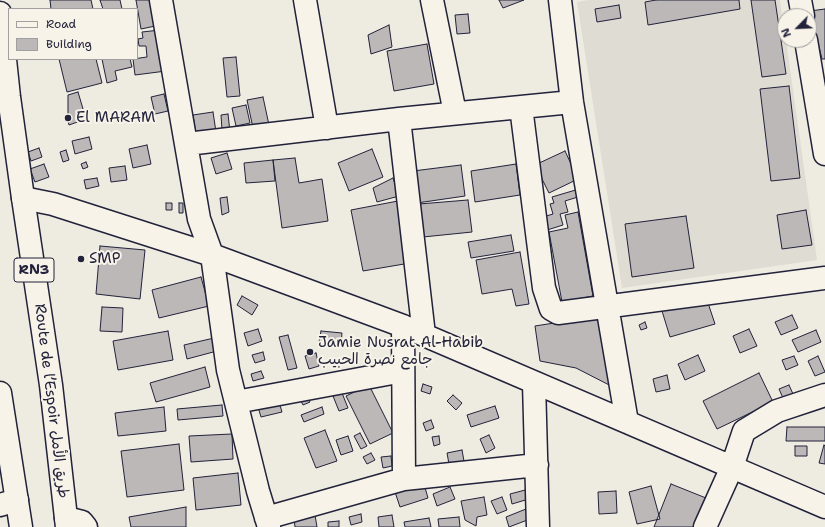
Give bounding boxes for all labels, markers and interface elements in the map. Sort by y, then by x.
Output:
legend [8,8,138,60]
north arrow [777,8,817,48]
text: Road [46,16,76,32]
text: N [778,26,795,40]
text: Building [46,36,92,52]
place label: El MARAM [76,109,155,127]
marker: El MARAM [63,113,73,123]
place label: SMP [89,250,120,268]
marker: SMP [76,254,86,264]
road number: RN3 [14,258,54,282]
street label: Route de l’Espoir طريق الأمل [30,303,72,499]
place label: Jamie Nusrat Al-Habib جامع نصرة الحبيب [318,334,483,369]
marker: Jamie Nusrat Al-Habib جامع نصرة الحبيب [305,347,315,357]

